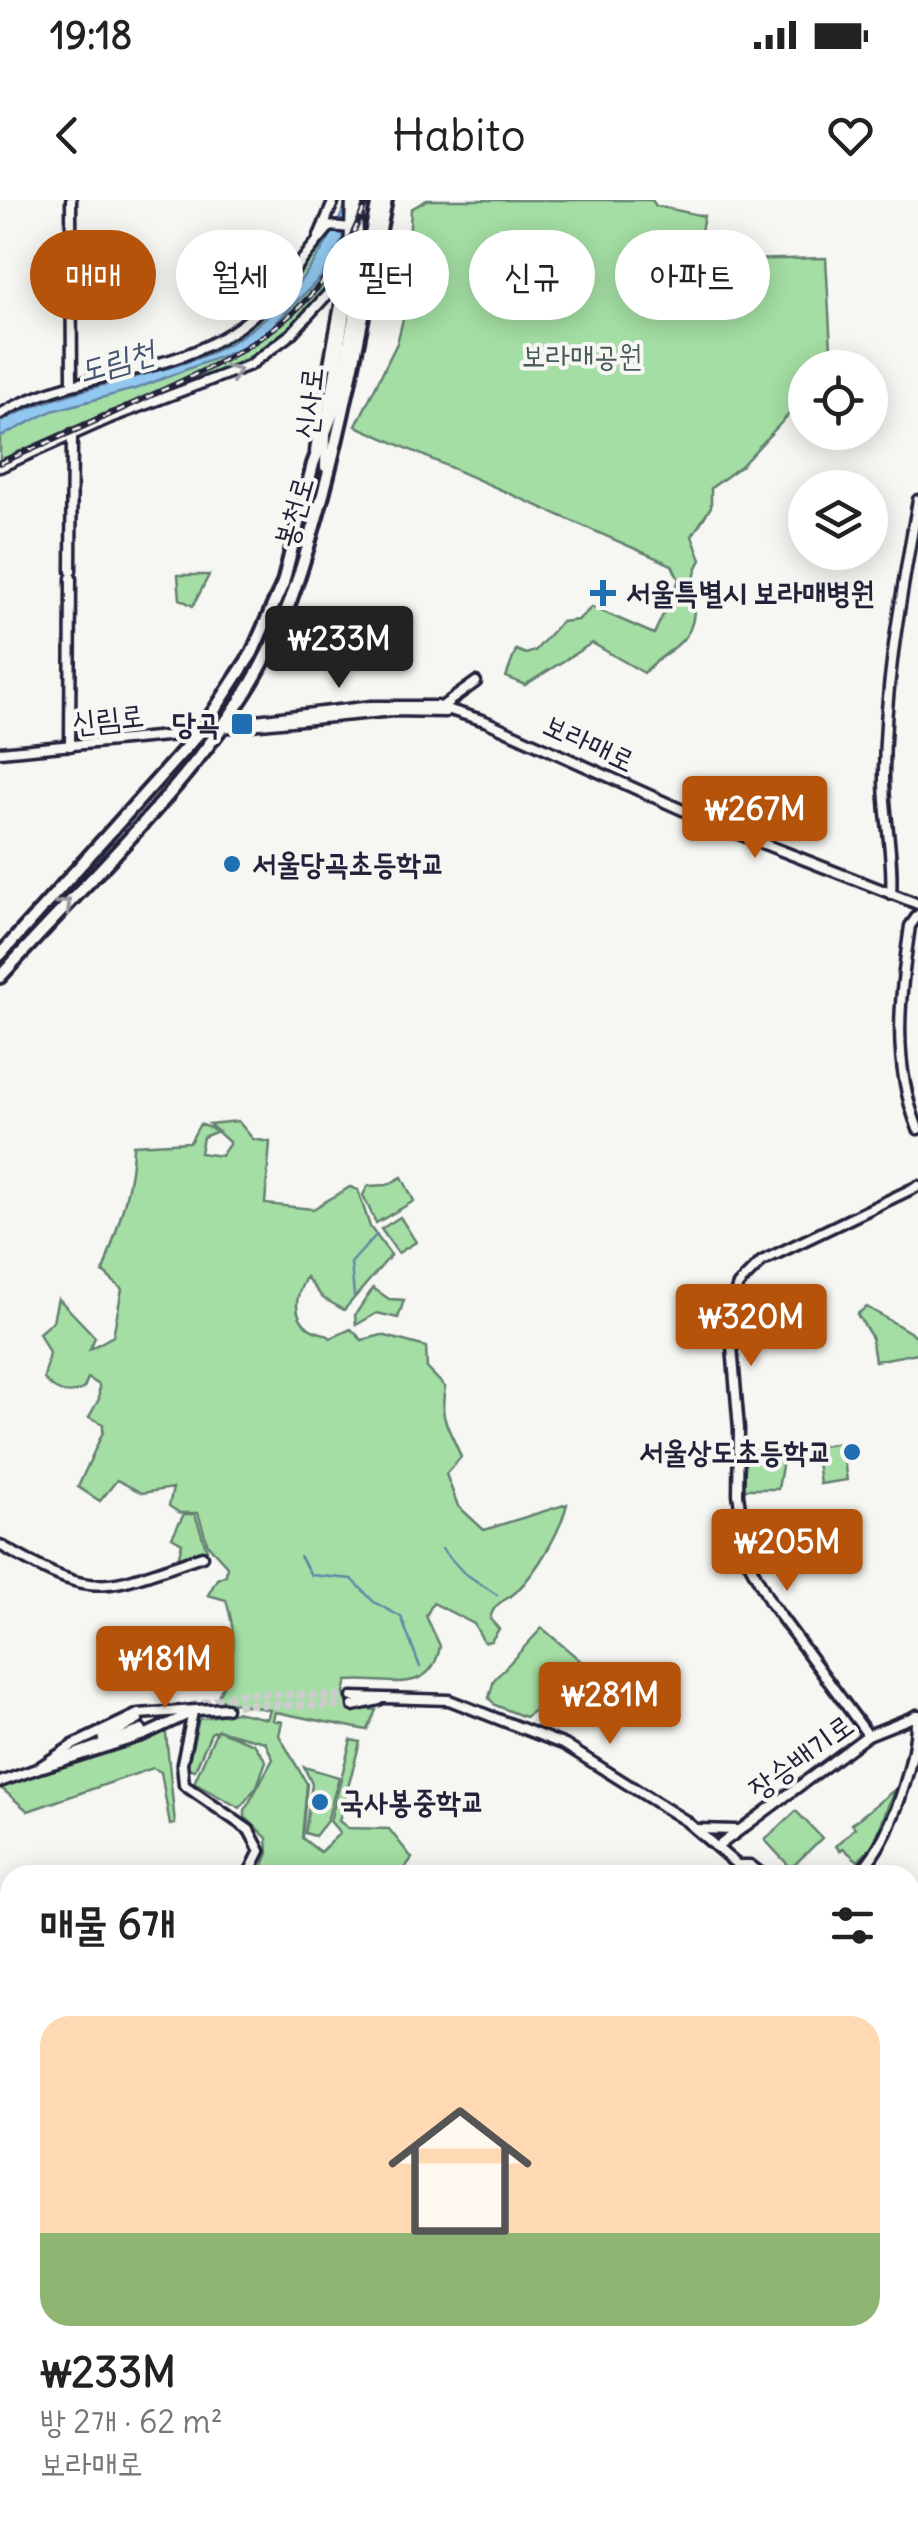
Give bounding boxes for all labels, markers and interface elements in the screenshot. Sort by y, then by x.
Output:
text: 19:18 [50,12,133,59]
text: Habito [392,107,526,163]
icon: back [40,108,95,163]
icon: heart [823,108,878,163]
chip: 매매 [30,230,156,320]
chip: 월세 [176,230,303,320]
chip: 필터 [323,230,449,320]
chip: 신규 [469,230,595,320]
chip: 아파트 [615,230,770,320]
water label: 도림천 [73,329,162,391]
park label: 보라매공원 [522,336,642,374]
map controls [788,350,888,570]
button: locate [788,350,888,450]
one-way arrow [224,364,242,384]
street label: 신사로 [285,365,331,441]
button: layers [788,470,888,570]
street label: 봉천로 [265,472,321,552]
place label: 서울특별시 보라매병원 [626,573,875,611]
marker: 서울특별시 보라매병원 [590,580,616,606]
pin: ₩233M [269,606,409,691]
text: ₩233M [287,618,391,659]
street label: 신림로 [70,695,146,741]
place label: 당곡 [172,704,220,742]
street label: 보라매로 [538,704,641,780]
marker: 당곡 [229,711,255,737]
pin: ₩267M [685,776,825,861]
text: ₩267M [704,788,806,829]
place label: 서울당곡초등학교 [252,844,445,882]
marker: 서울당곡초등학교 [221,853,243,875]
one-way arrow [53,898,71,917]
pin: ₩320M [681,1284,821,1369]
text: ₩320M [698,1296,804,1337]
place label: 서울상도초등학교 [639,1432,832,1470]
marker: 서울상도초등학교 [841,1441,863,1463]
pin: ₩205M [717,1509,857,1594]
text: ₩205M [734,1521,840,1562]
pin: ₩181M [95,1626,235,1711]
text: ₩181M [118,1638,212,1679]
pin: ₩281M [540,1662,680,1747]
text: ₩281M [561,1674,659,1715]
street label: 장승배기로 [740,1705,860,1807]
place label: 국사봉중학교 [340,1782,485,1820]
marker: 국사봉중학교 [309,1791,331,1813]
text: 매물 6개 [40,1898,176,1950]
icon: filters [825,1898,880,1953]
icon: home [370,2081,550,2261]
text: ₩233M [40,2346,176,2398]
text: 방 2개 · 62 m² [40,2401,223,2442]
text: 보라매로 [40,2443,143,2484]

